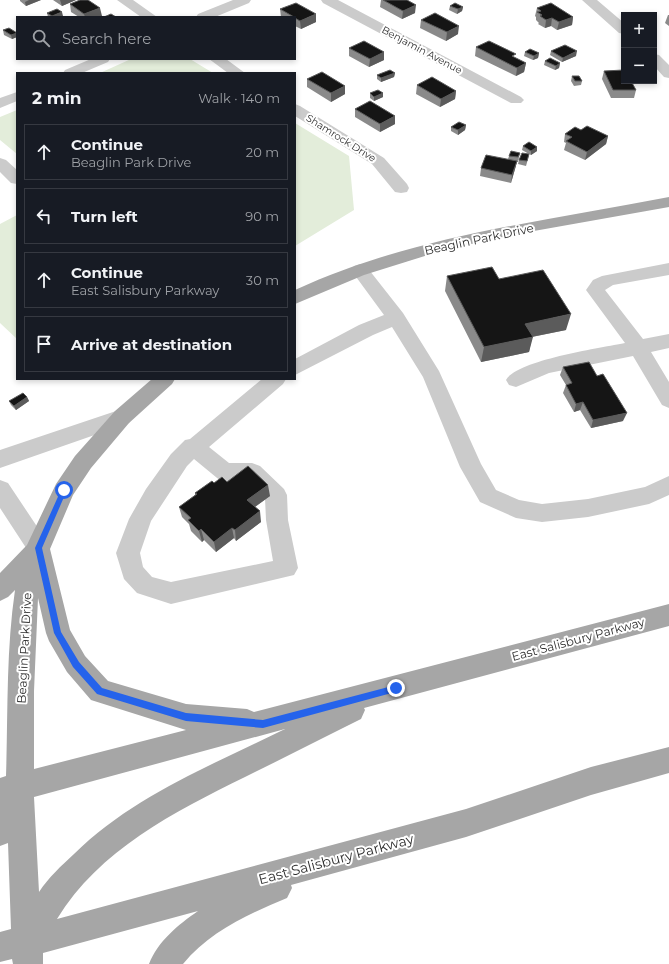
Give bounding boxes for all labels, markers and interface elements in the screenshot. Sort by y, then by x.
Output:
map controls [621,12,657,84]
button: + [621,12,657,48]
search box [16,16,296,60]
street label: Benjamin Avenue [379,23,465,77]
icon: search [30,27,52,49]
text: Search here [62,29,151,48]
button: − [621,48,657,84]
text: 2 min [32,88,82,108]
text: Walk · 140 m [198,90,280,106]
street label: Shamrock Drive [304,111,378,165]
text: Continue [71,135,143,154]
icon: ahead [33,141,55,163]
text: 20 m [246,144,279,160]
text: Beaglin Park Drive [71,154,191,170]
icon: left [33,205,55,227]
text: Turn left [71,207,138,226]
text: 90 m [245,208,279,224]
street label: Beaglin Park Drive [423,220,535,258]
text: Continue [71,263,143,282]
icon: ahead [33,269,55,291]
text: 30 m [246,272,279,288]
text: East Salisbury Parkway [71,282,219,298]
icon: arrive [33,333,55,355]
text: Arrive at destination [71,335,232,354]
route start [55,481,73,499]
street label: Beaglin Park Drive [14,592,34,704]
street label: East Salisbury Parkway [510,614,647,664]
route end [387,679,405,697]
street label: East Salisbury Parkway [256,830,416,888]

